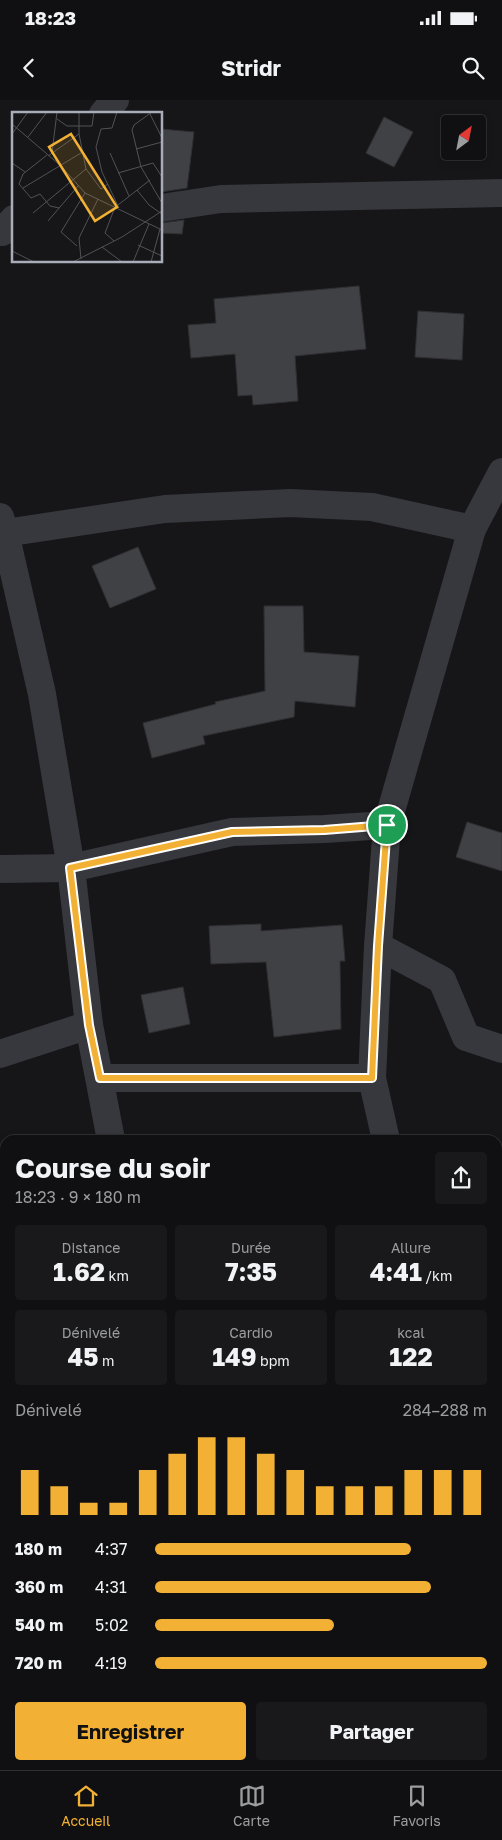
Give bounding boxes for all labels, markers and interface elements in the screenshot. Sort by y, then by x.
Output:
text: 18:23 [25,6,76,29]
icon: back [15,54,43,82]
text: Stridr [221,54,281,81]
icon: search [459,54,487,82]
inset map [12,112,162,262]
north arrow [441,115,486,160]
map controls [441,115,486,160]
pin [366,804,408,846]
icon: arrive [373,811,401,839]
text: Course du soir [15,1151,210,1184]
button: share [435,1152,487,1204]
text: 18:23 · 9 × 180 m [15,1187,141,1207]
text: Distance [62,1239,120,1256]
text: Durée [231,1239,271,1256]
text: Allure [391,1239,431,1256]
text: 1.62 [53,1256,105,1287]
text: 7:35 [225,1256,277,1287]
text: 4:41 [370,1256,422,1287]
text: km [105,1267,129,1284]
text: /km [422,1267,452,1284]
text: Dénivelé [62,1324,120,1341]
text: Cardio [229,1324,273,1341]
text: kcal [397,1324,425,1341]
text: 45 [68,1341,99,1372]
text: 149 [212,1341,257,1372]
text: 122 [389,1341,433,1372]
text: m [99,1352,114,1369]
text: bpm [257,1352,290,1369]
text: Dénivelé [15,1400,82,1420]
text: 284–288 m [403,1400,487,1420]
text: 180 m [15,1539,62,1559]
text: 4:37 [95,1539,127,1559]
text: 360 m [15,1577,63,1597]
text: 4:31 [95,1577,127,1597]
text: 540 m [15,1615,63,1635]
text: 5:02 [95,1615,128,1635]
text: 720 m [15,1653,62,1673]
text: 4:19 [95,1653,127,1673]
button: Enregistrer [15,1702,246,1760]
button: Partager [256,1702,487,1760]
tab: Accueil [61,1782,111,1829]
tab: Carte [233,1782,270,1829]
tab: Favoris [392,1782,441,1829]

